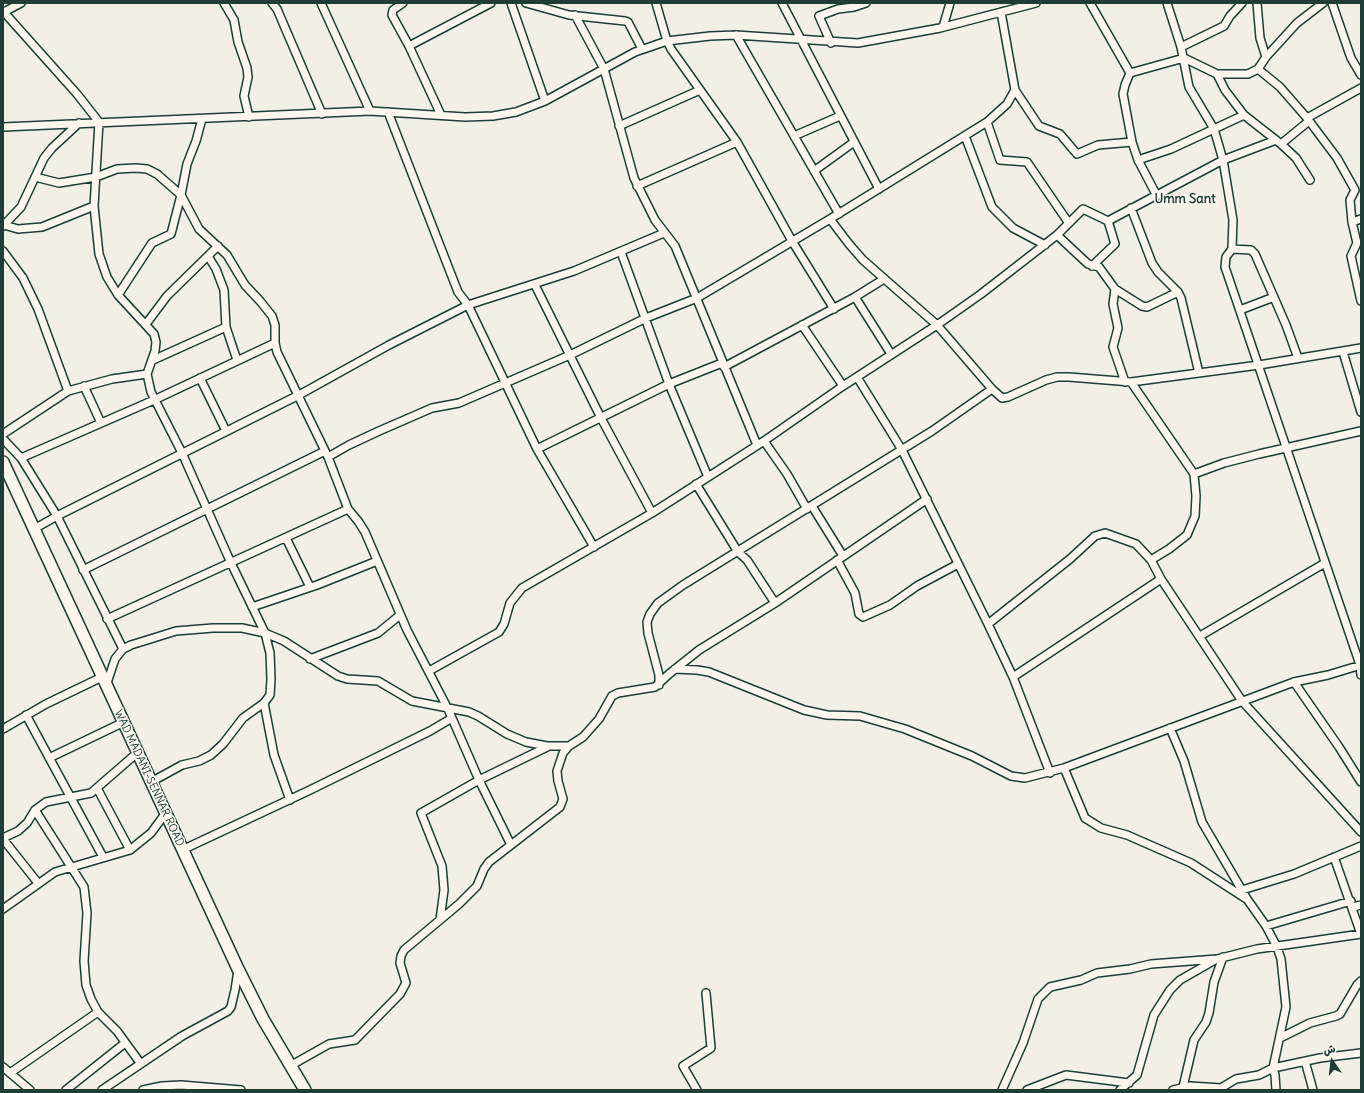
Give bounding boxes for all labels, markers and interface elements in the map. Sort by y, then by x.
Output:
district label: Umm Sant [1154,191,1216,207]
street label: WAD MADANI-SENNAR ROAD [111,708,187,848]
north arrow [1312,1041,1352,1081]
text: ش [1322,1041,1337,1058]

